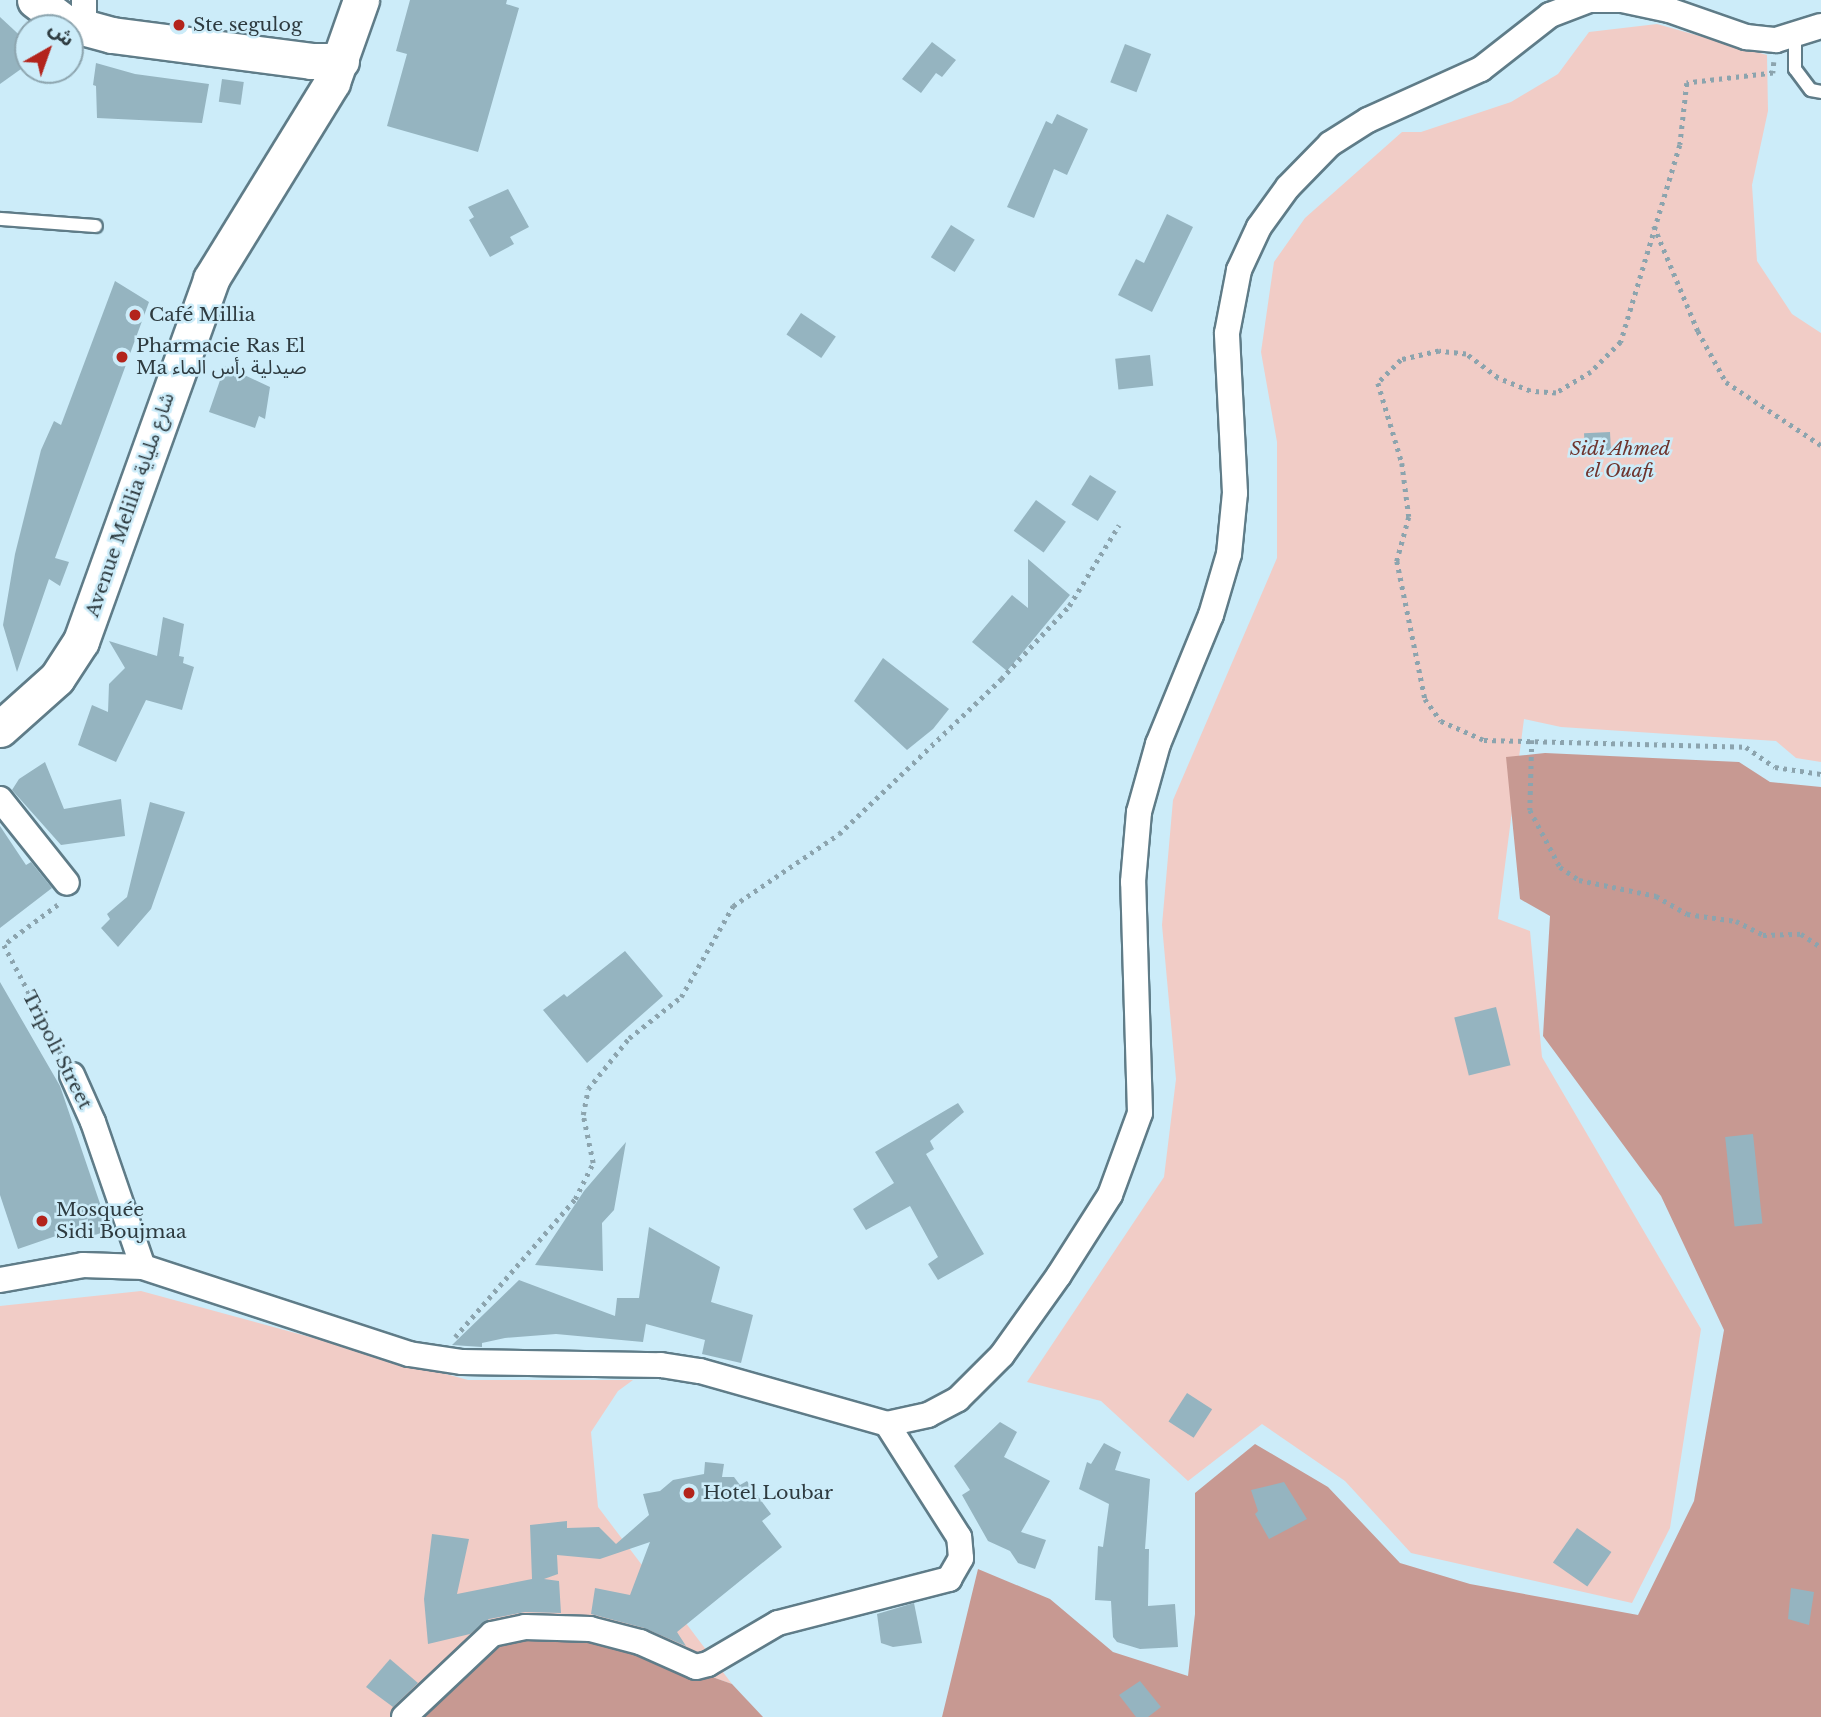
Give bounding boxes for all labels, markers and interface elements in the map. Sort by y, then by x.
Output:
north arrow [14,14,84,84]
place label: Ste segulog [193,14,302,36]
text: ش [44,17,79,51]
marker: Ste segulog [171,17,187,33]
place label: Café Millia [149,304,255,326]
marker: Café Millia [127,307,143,323]
place label: Pharmacie Ras El Ma صيدلية رأس الماء [136,335,307,379]
marker: Pharmacie Ras El Ma صيدلية رأس الماء [114,349,130,365]
street label: Avenue Melilia شارع ملياية [81,390,179,620]
park label: Sidi Ahmed el Ouafi [1569,438,1671,482]
street label: Tripoli Street [17,987,97,1113]
place label: Mosquée Sidi Boujmaa [56,1199,186,1243]
marker: Mosquée Sidi Boujmaa [34,1213,50,1229]
place label: Hotel Loubar [703,1482,833,1504]
marker: Hotel Loubar [681,1485,697,1501]

